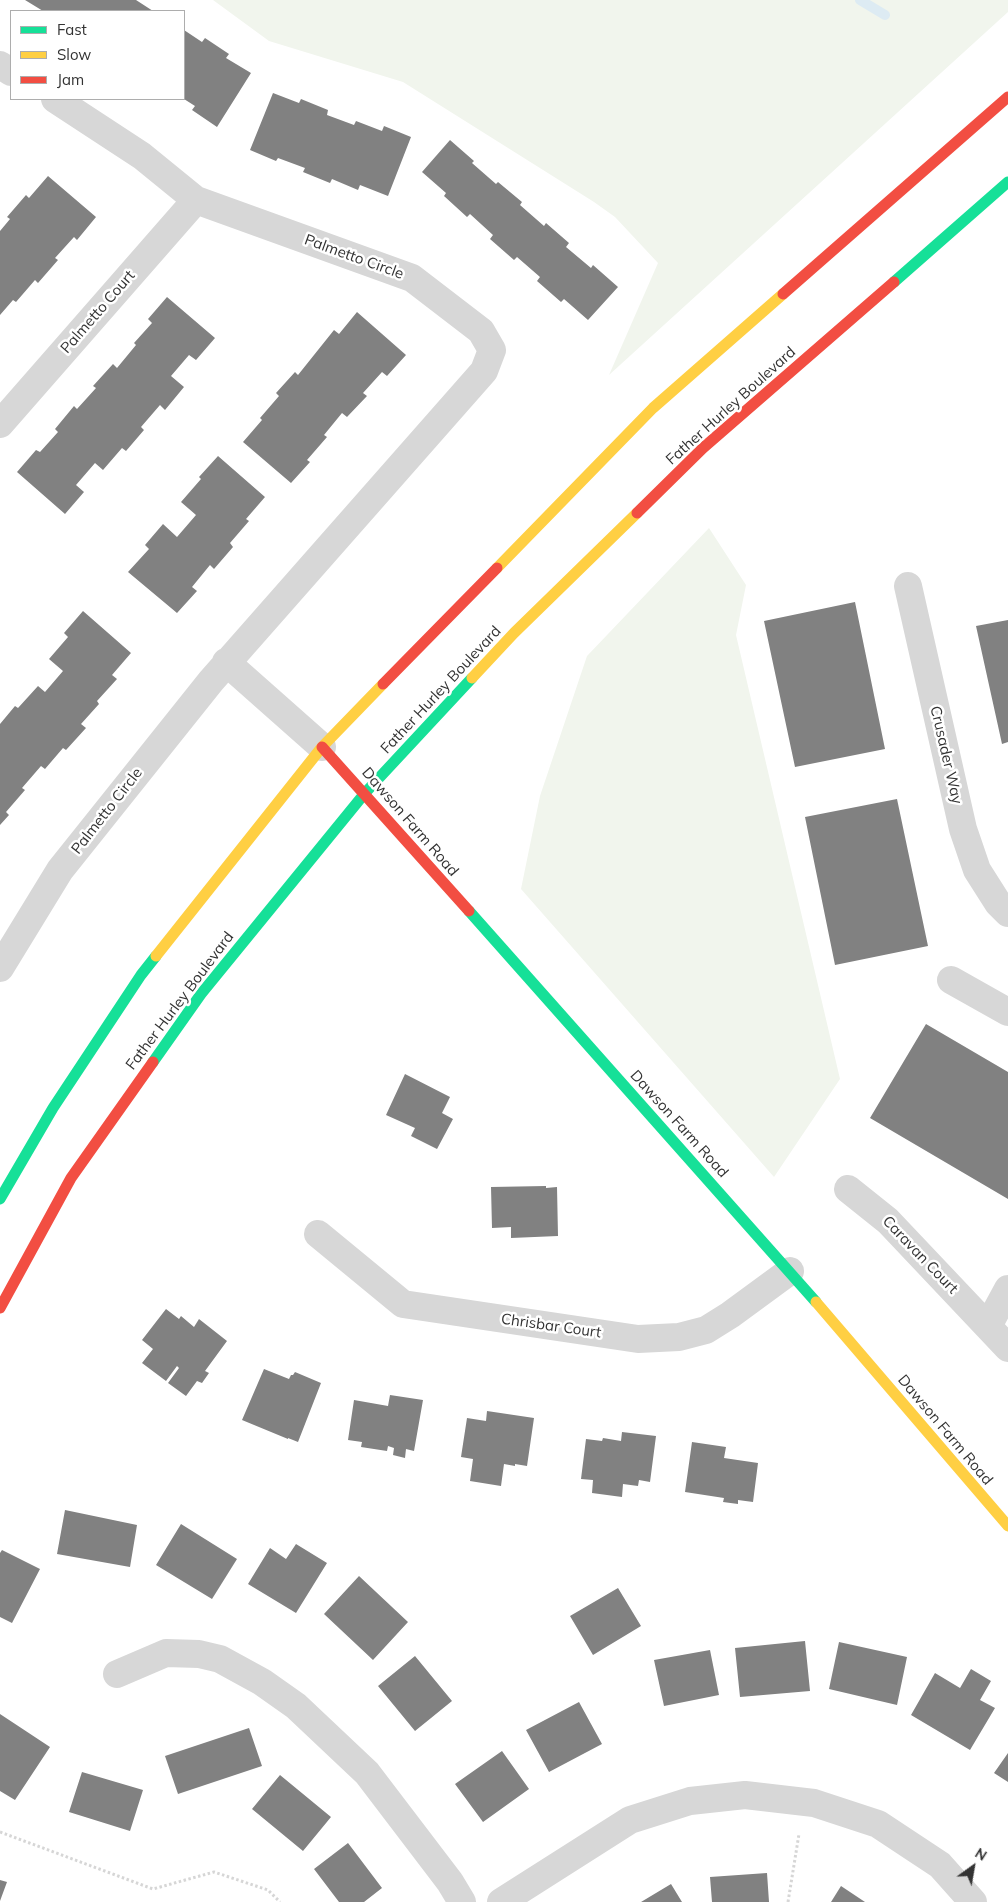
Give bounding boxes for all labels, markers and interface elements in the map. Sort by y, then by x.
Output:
legend [10,10,185,100]
text: Fast [57,20,87,39]
text: Slow [57,45,91,64]
text: Jam [57,70,84,89]
street label: Palmetto Circle [302,231,406,283]
street label: Palmetto Court [57,267,139,357]
street label: Father Hurley Boulevard [663,343,799,469]
street label: Father Hurley Boulevard [377,622,505,758]
street label: Crusader Way [926,704,966,806]
street label: Palmetto Circle [68,764,146,858]
street label: Dawson Farm Road [358,764,462,880]
street label: Father Hurley Boulevard [122,928,238,1074]
street label: Dawson Farm Road [626,1067,732,1181]
street label: Caravan Court [878,1212,962,1298]
street label: Chrisbar Court [500,1310,602,1342]
street label: Dawson Farm Road [894,1371,996,1489]
north arrow [948,1842,998,1892]
text: N [972,1844,990,1865]

